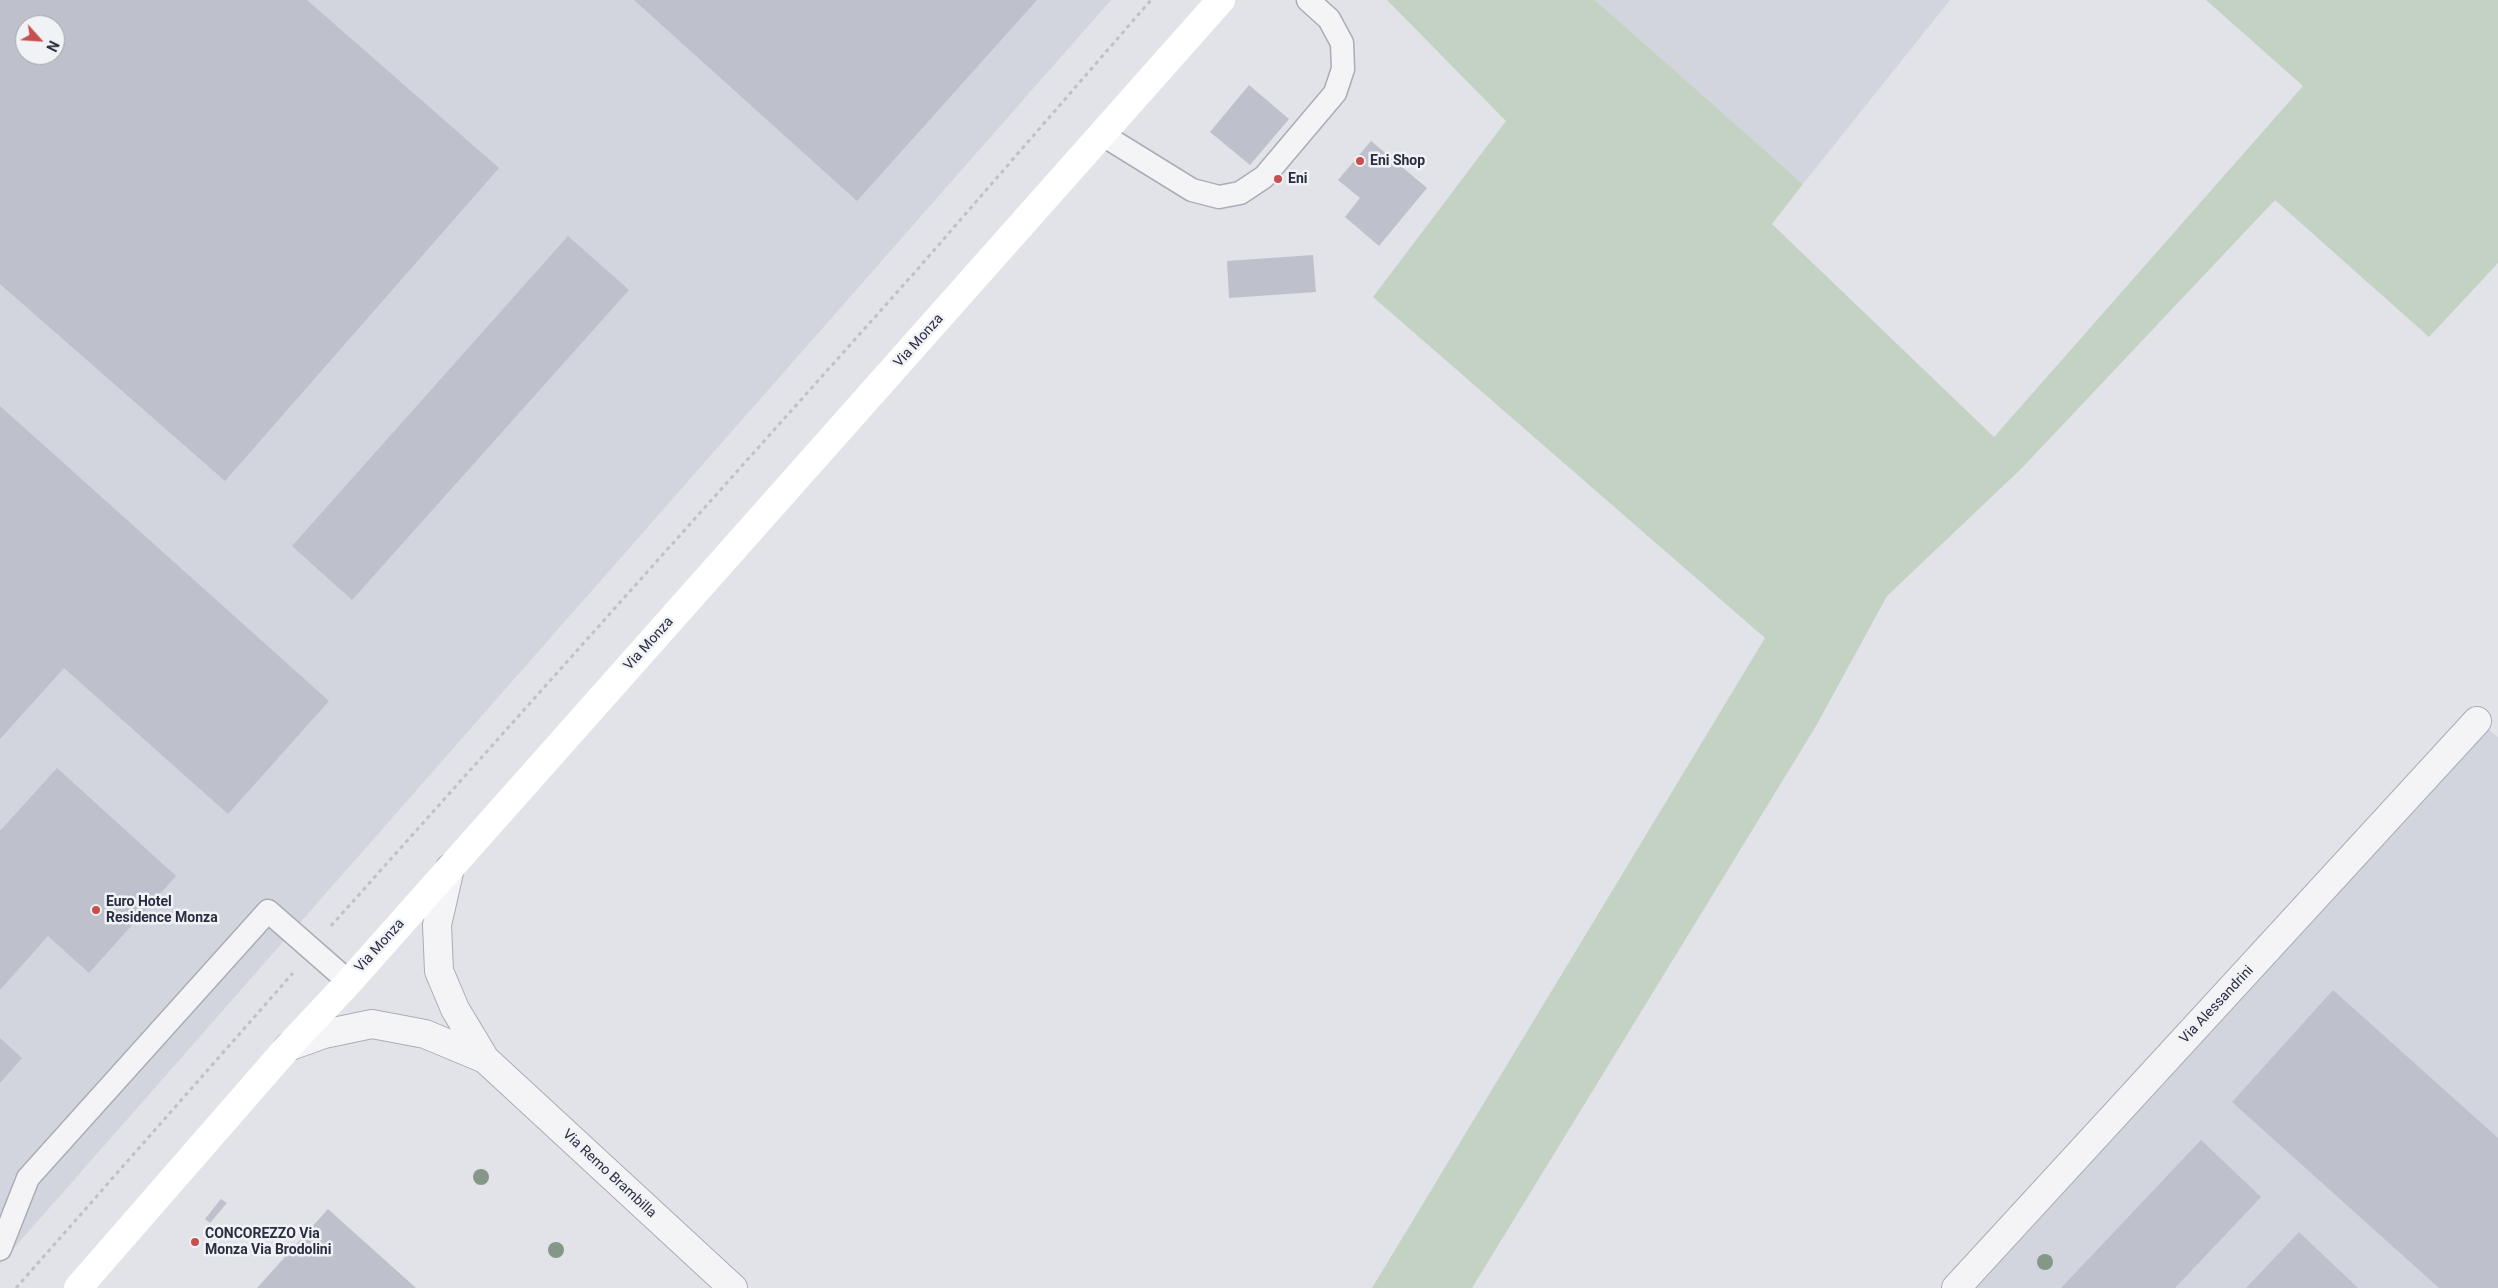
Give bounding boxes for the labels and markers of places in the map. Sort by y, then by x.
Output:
place label: Eni Shop [1370,153,1425,169]
marker: Eni Shop [1354,155,1366,167]
place label: Eni [1288,171,1307,187]
marker: Eni [1272,173,1284,185]
place label: Euro Hotel Residence Monza [106,894,218,926]
marker: Euro Hotel Residence Monza [90,904,102,916]
place label: CONCOREZZO Via Monza Via Brodolini [205,1226,331,1258]
marker: CONCOREZZO Via Monza Via Brodolini [189,1236,201,1248]

